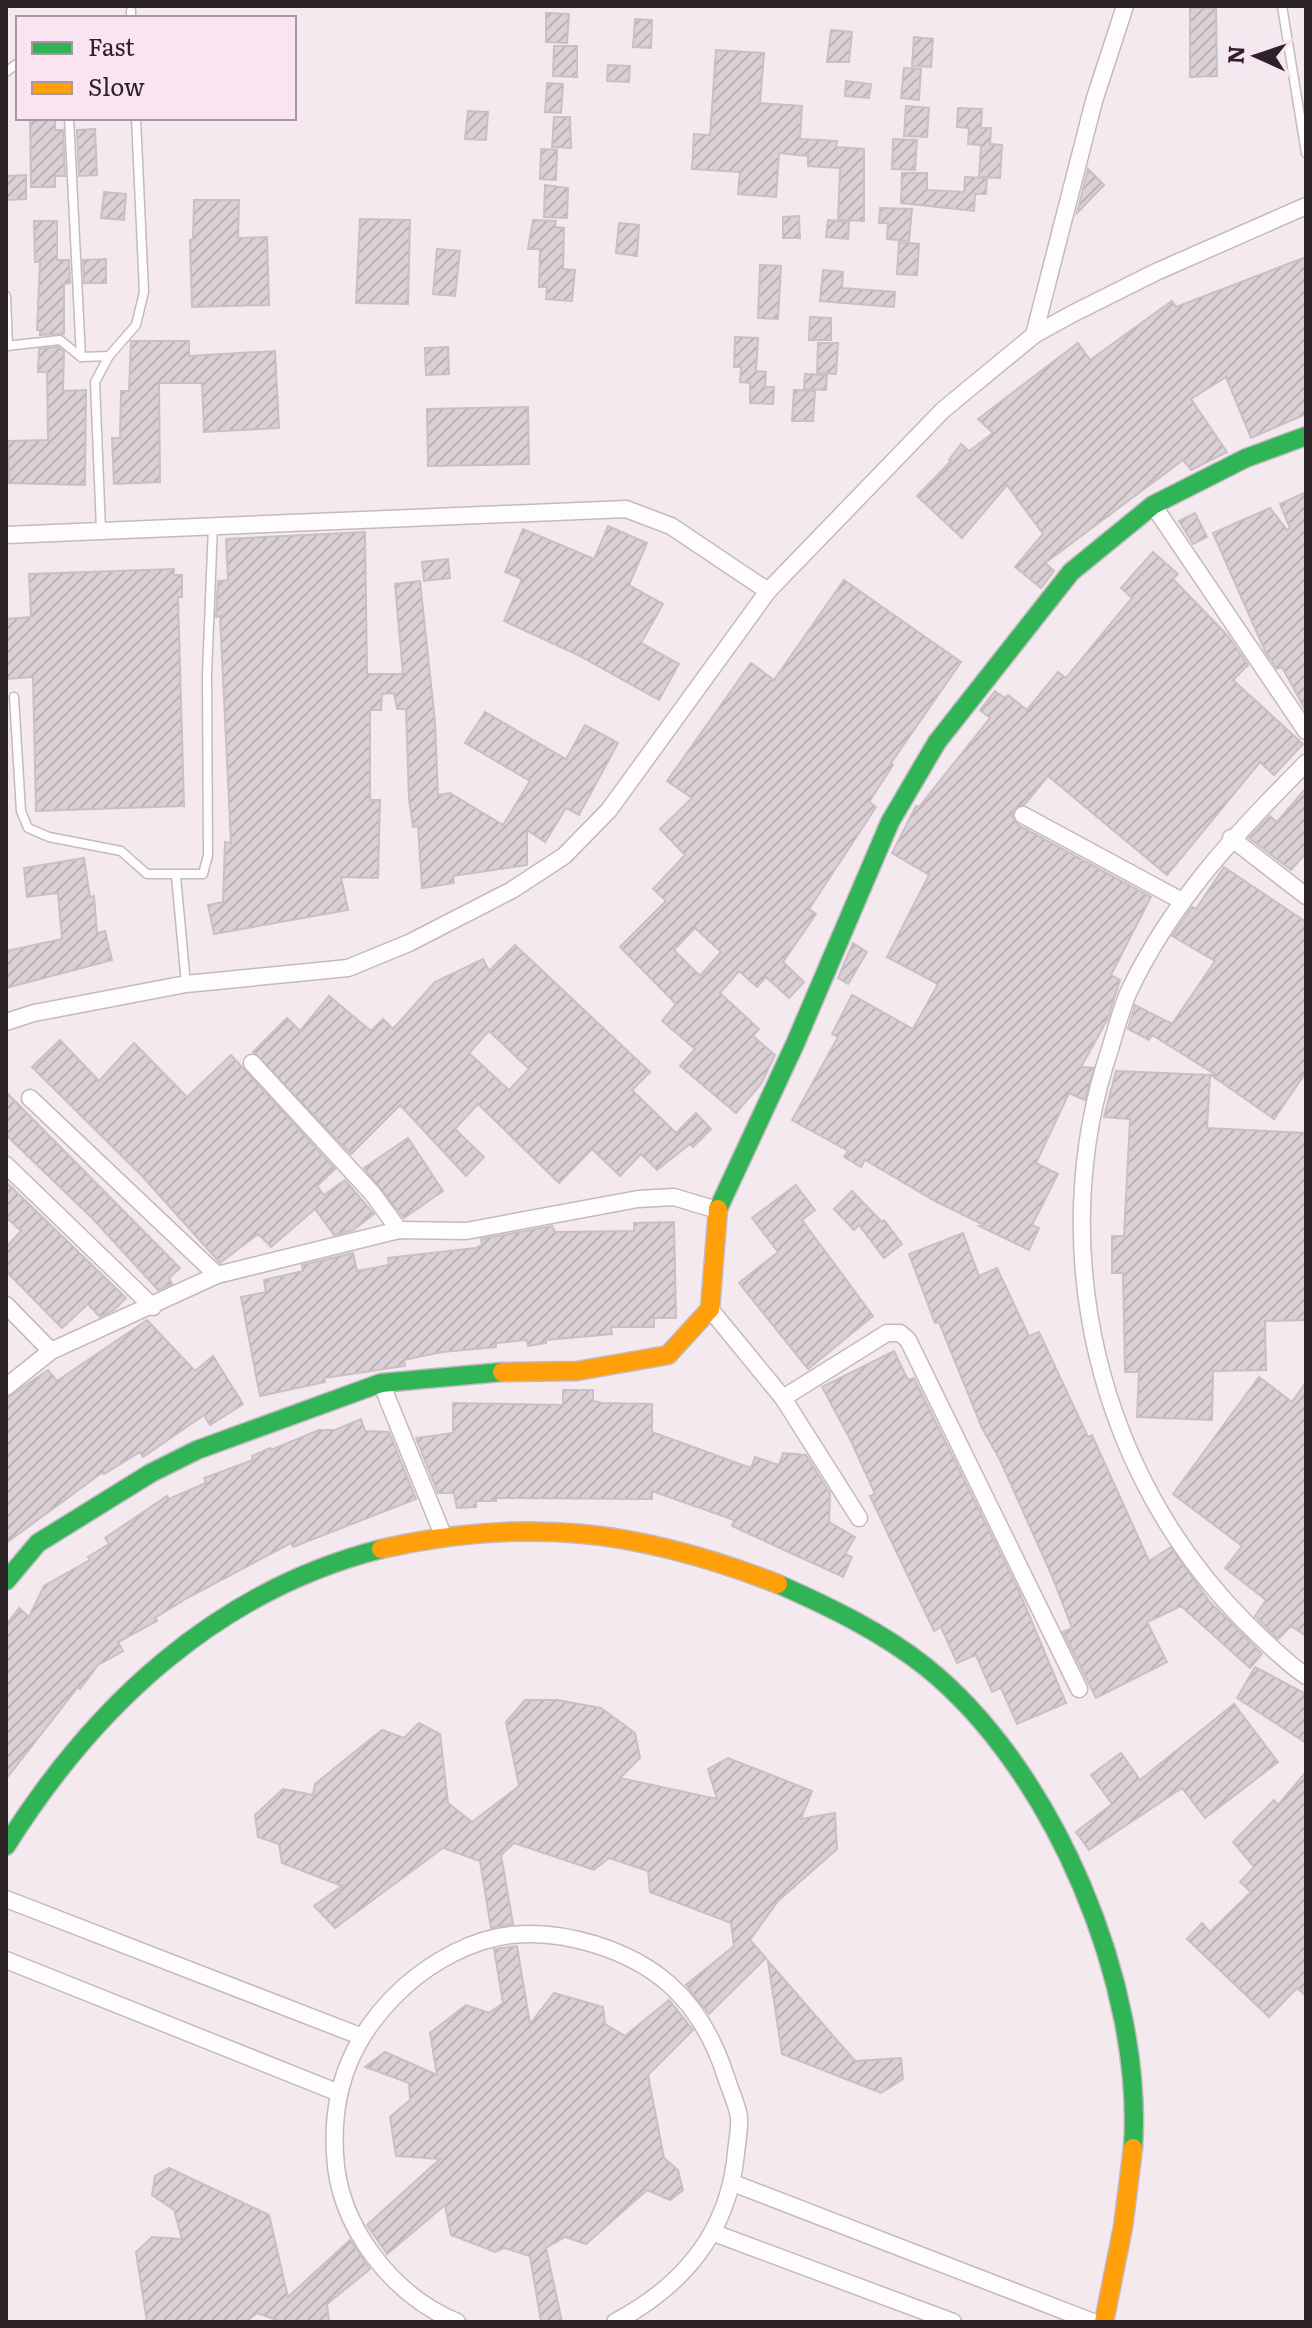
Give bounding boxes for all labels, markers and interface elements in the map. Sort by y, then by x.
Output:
legend [16,16,296,120]
north arrow [1216,16,1296,96]
text: Fast [88,28,135,63]
text: N [1218,45,1251,65]
text: Slow [88,68,145,103]

